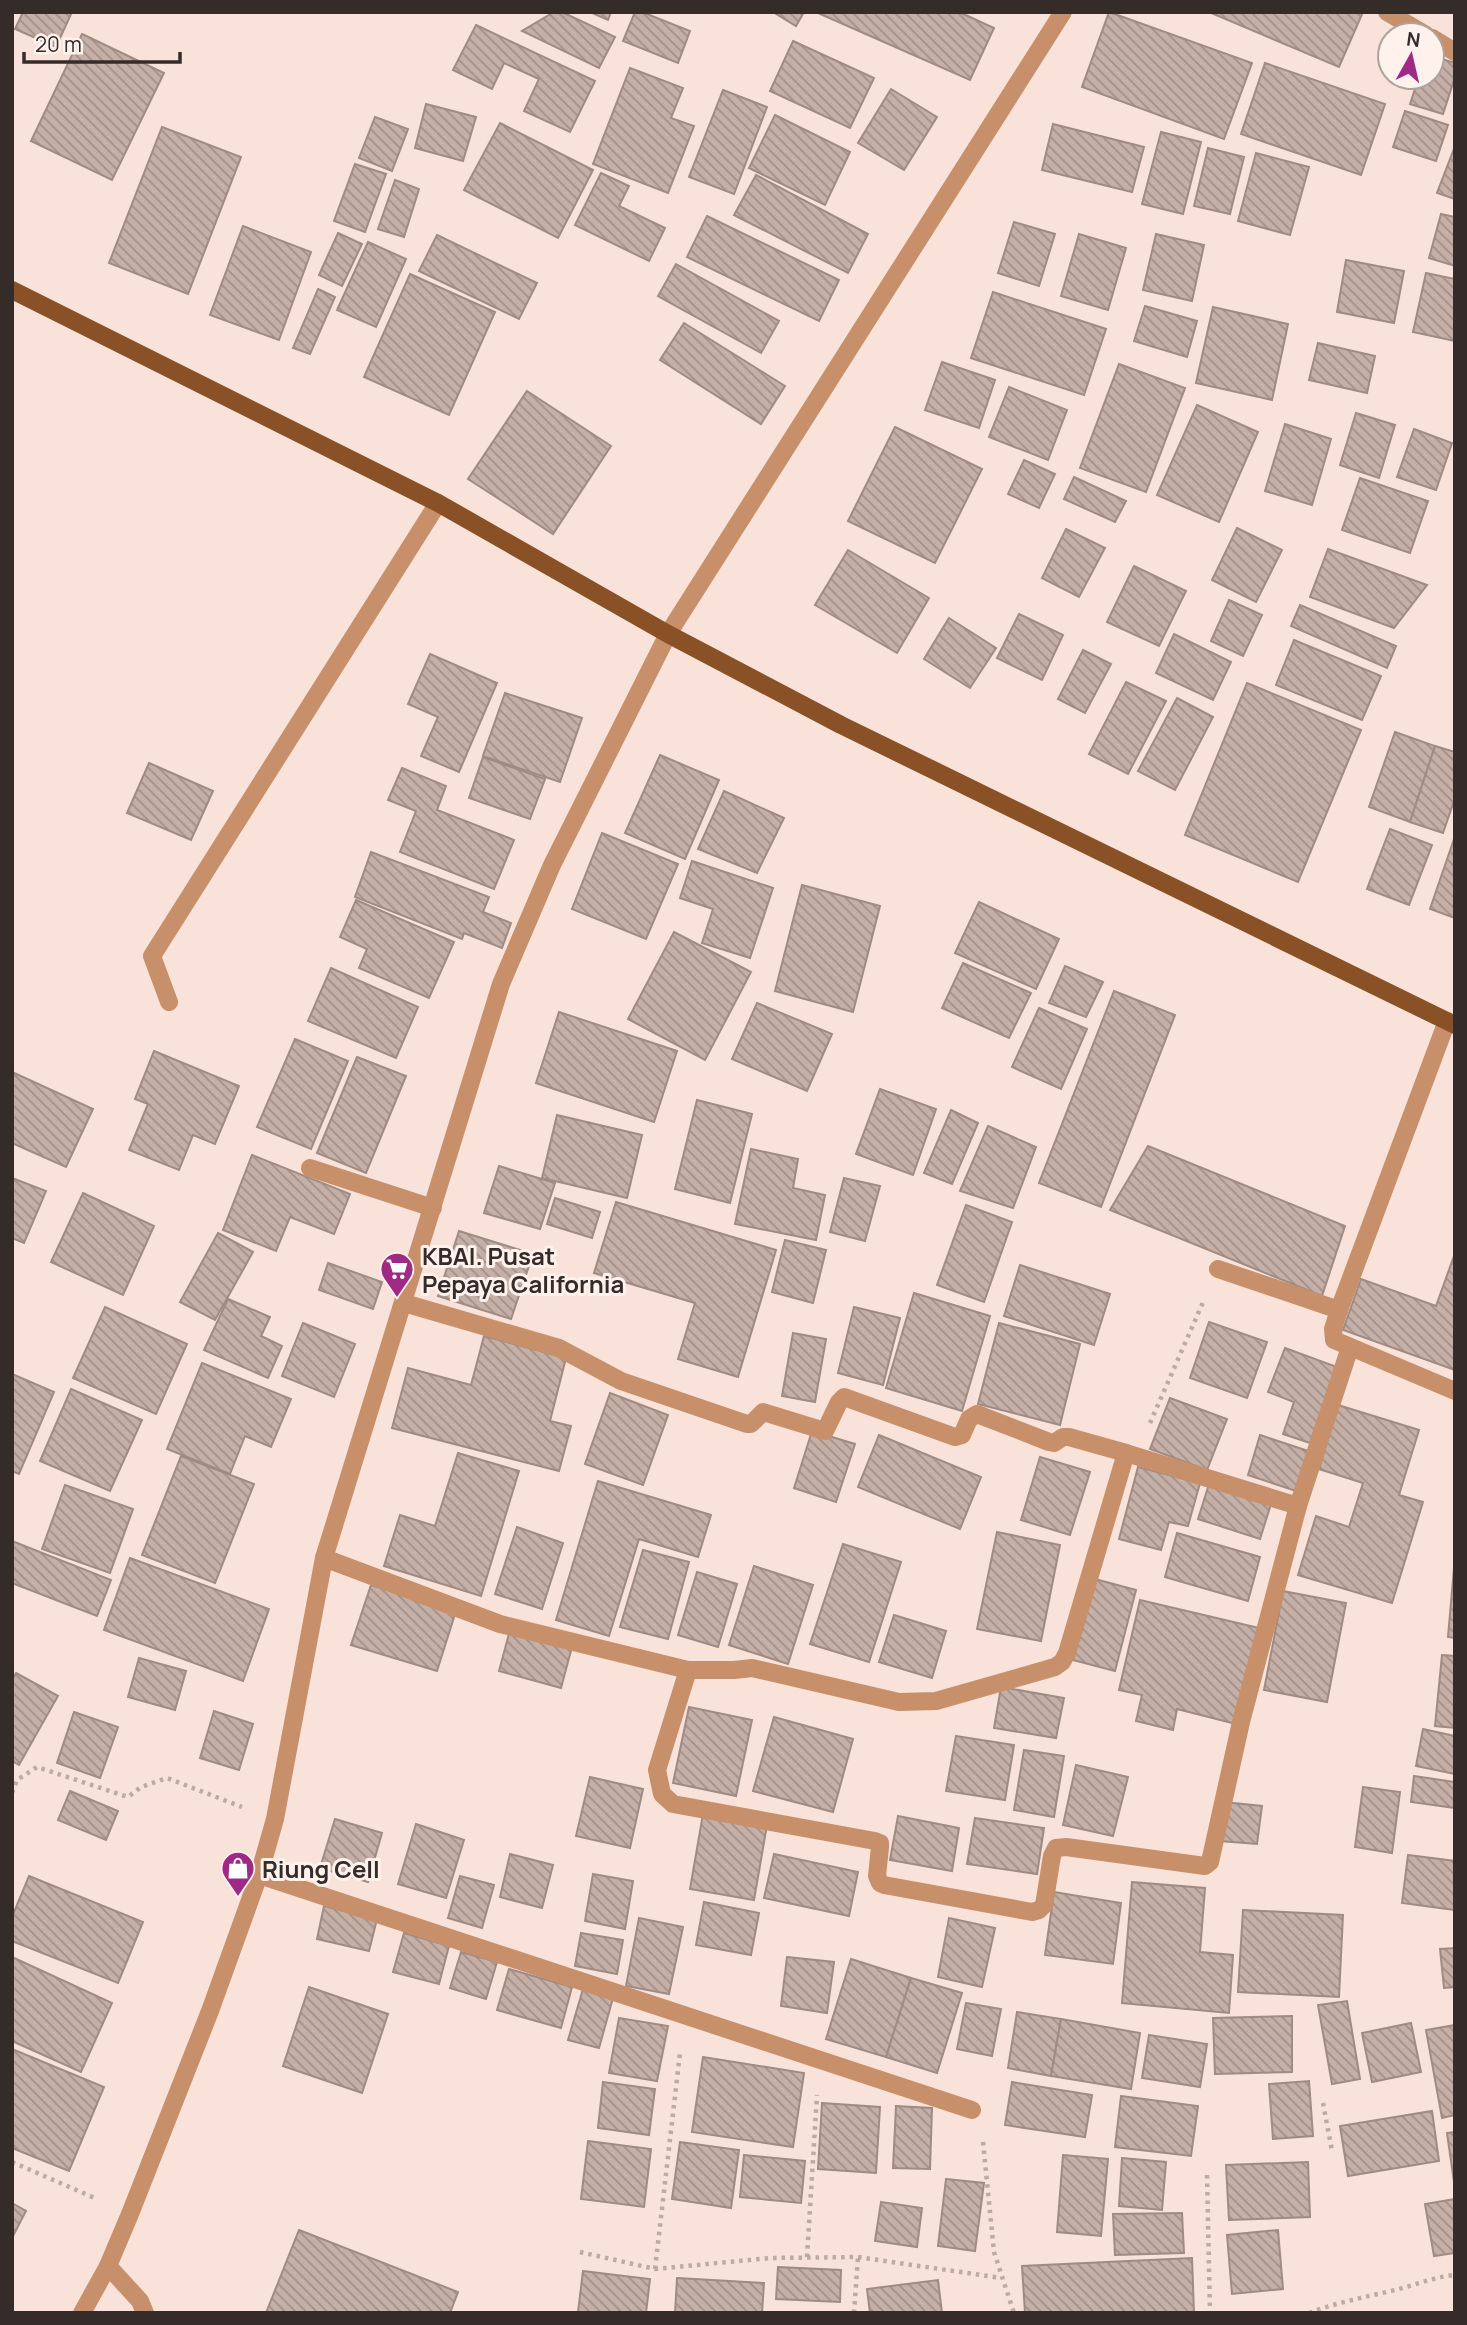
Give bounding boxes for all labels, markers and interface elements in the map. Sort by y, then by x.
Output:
scale bar [24,21,180,65]
north arrow [1376,21,1446,91]
text: N [1405,25,1422,53]
text: 20 m [35,30,82,58]
place label: KBAI. Pusat Pepaya California [422,1239,624,1300]
supermarket icon: KBAI. Pusat Pepaya California [378,1250,416,1299]
shop icon: Riung Cell [219,1849,257,1898]
place label: Riung Cell [262,1852,380,1885]

